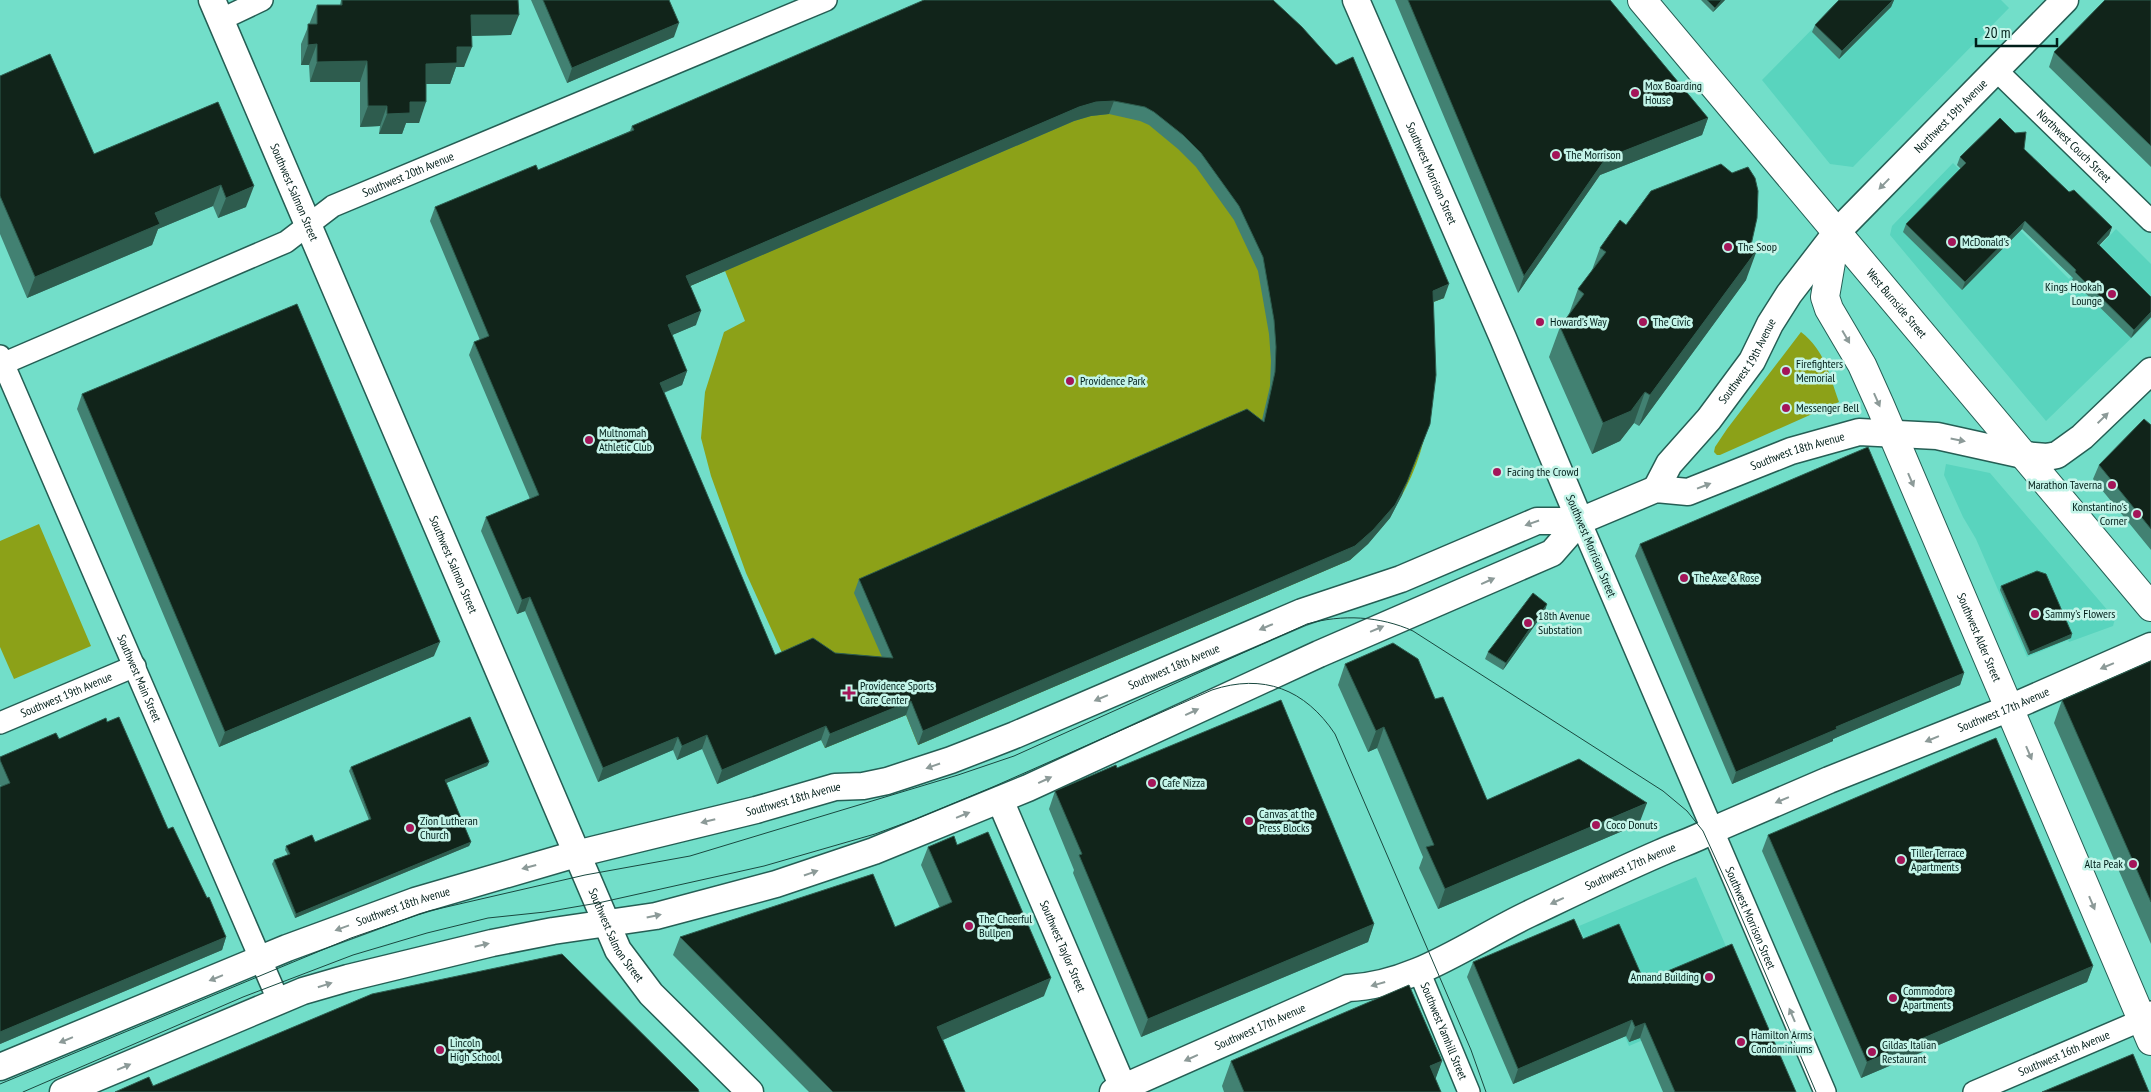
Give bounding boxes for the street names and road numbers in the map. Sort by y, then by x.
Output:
street label: Northwest 19th Avenue [1911,76,1990,156]
street label: Northwest Couch Street [2034,106,2115,186]
street label: Southwest Morrison Street [1403,120,1461,227]
street label: Southwest Salmon Street [267,141,322,244]
street label: Southwest 20th Avenue [360,148,456,200]
street label: West Burnside Street [1863,265,1931,342]
street label: Southwest 19th Avenue [1715,315,1779,407]
street label: Southwest 18th Avenue [1748,428,1846,473]
street label: Southwest Morrison Street [1563,492,1620,600]
street label: Southwest Salmon Street [426,513,481,616]
street label: Southwest Alder Street [1954,590,2005,684]
street label: Southwest Main Street [114,632,165,725]
street label: Southwest 18th Avenue [1126,640,1222,693]
street label: Southwest 19th Avenue [18,669,114,721]
street label: Southwest 17th Avenue [1955,684,2052,735]
street label: Southwest 18th Avenue [744,779,841,819]
street label: Southwest 17th Avenue [1582,839,1678,893]
street label: Southwest Morrison Street [1722,864,1780,972]
street label: Southwest 18th Avenue [354,883,452,929]
street label: Southwest Salmon Street [585,886,648,985]
street label: Southwest Taylor Street [1037,898,1090,995]
street label: Southwest Yamhill Street [1417,980,1471,1082]
street label: Southwest 17th Avenue [1212,1000,1308,1053]
street label: Southwest 16th Avenue [2016,1027,2112,1079]

